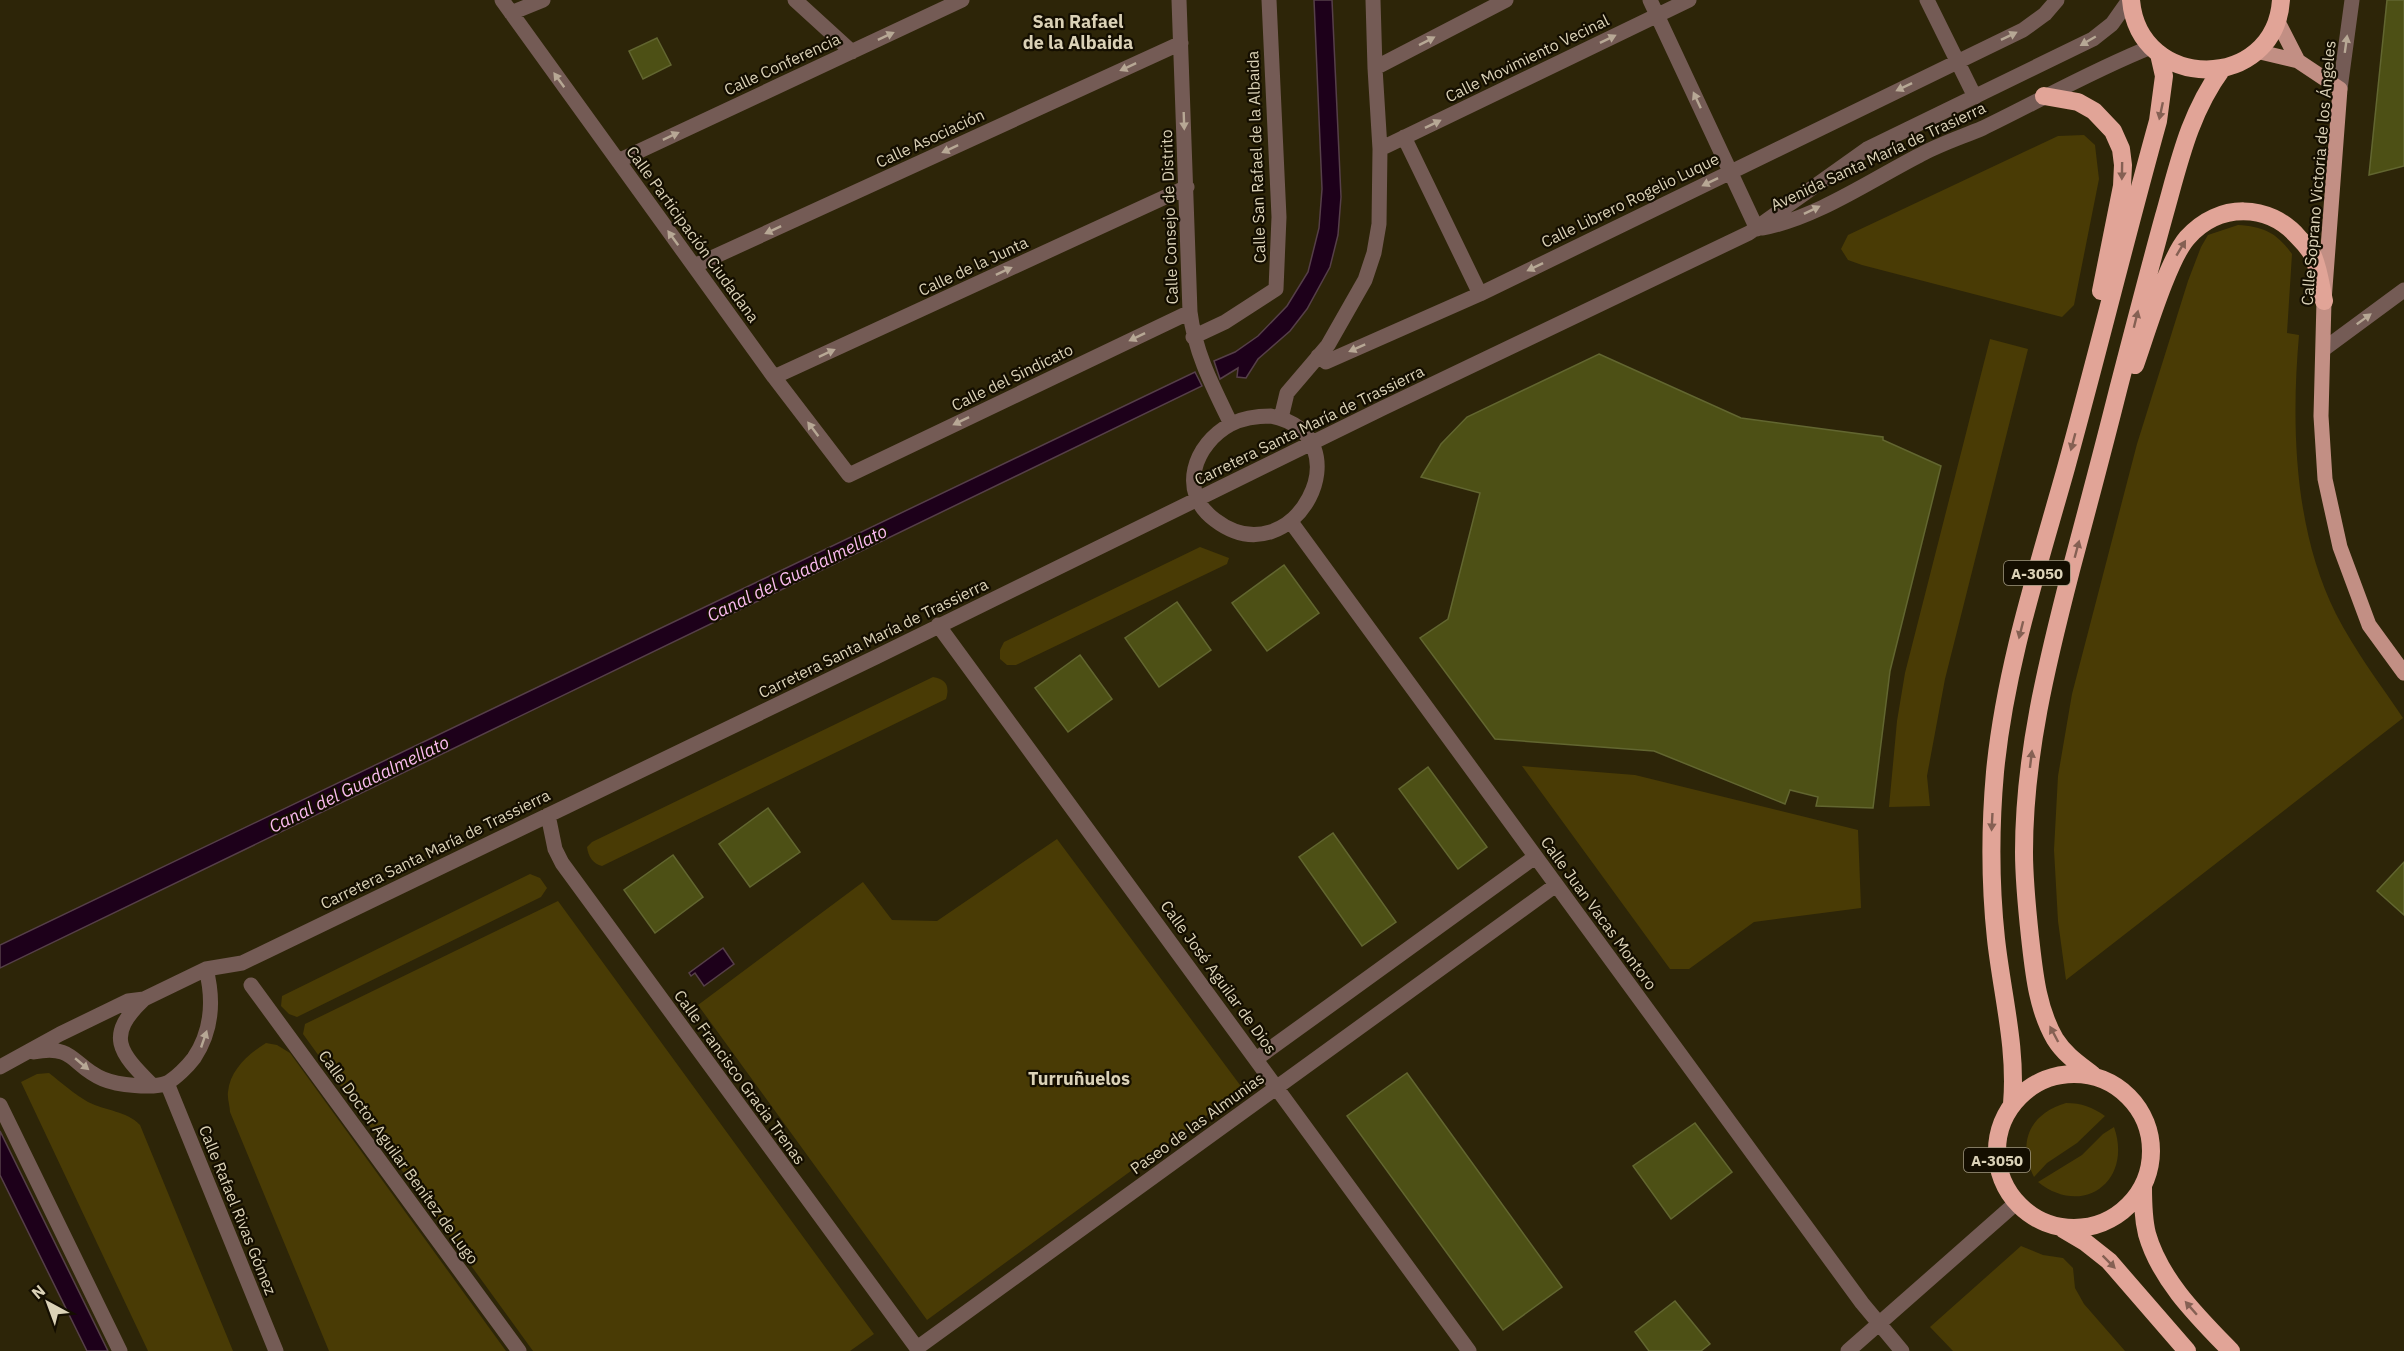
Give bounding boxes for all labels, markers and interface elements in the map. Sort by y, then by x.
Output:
district label: San Rafael de la Albaida [1023,10,1133,54]
street label: Calle Movimiento Vecinal [1442,10,1612,106]
street label: Calle Conferencia [721,28,844,100]
one-way arrow [877,31,894,40]
one-way arrow [2001,32,2018,41]
one-way arrow [1600,35,1617,44]
one-way arrow [2080,35,2096,46]
one-way arrow [2342,35,2351,54]
one-way arrow [1418,36,1435,46]
street label: Calle Soprano Victoria de los Ángeles [2295,40,2340,306]
street label: Calle San Rafael de la Albaida [1242,50,1270,263]
one-way arrow [1119,63,1136,72]
one-way arrow [553,72,565,88]
one-way arrow [1896,83,1913,92]
one-way arrow [1693,91,1702,108]
street label: Avenida Santa María de Trasierra [1767,97,1989,215]
one-way arrow [2155,102,2165,121]
street label: Calle Asociación [873,104,987,172]
one-way arrow [1180,112,1189,131]
one-way arrow [1424,119,1441,128]
street label: Calle Consejo de Distrito [1156,129,1182,305]
one-way arrow [662,131,679,140]
street label: Calle Participación Ciudadana [622,142,764,327]
one-way arrow [942,144,959,153]
street label: Calle Librero Rogelio Luque [1538,148,1722,252]
one-way arrow [2118,161,2127,180]
one-way arrow [1701,176,1719,186]
one-way arrow [1804,206,1821,215]
one-way arrow [764,225,782,235]
one-way arrow [668,230,680,245]
street label: Calle de la Junta [915,232,1031,300]
one-way arrow [2176,239,2186,256]
one-way arrow [1526,262,1543,272]
one-way arrow [996,267,1013,276]
one-way arrow [2132,310,2141,328]
one-way arrow [2355,313,2371,325]
one-way arrow [1129,333,1146,342]
street label: Calle del Sindicato [948,339,1076,415]
one-way arrow [1348,343,1366,353]
one-way arrow [819,348,836,357]
street label: Carretera Santa María de Trassierra [1191,360,1428,489]
one-way arrow [953,417,970,426]
one-way arrow [808,421,820,436]
one-way arrow [2068,433,2077,451]
water label: Canal del Guadalmellato [703,519,891,627]
one-way arrow [2073,539,2082,557]
road number: A-3050 [2004,561,2070,585]
street label: Carretera Santa María de Trassierra [755,573,992,702]
one-way arrow [2016,621,2026,639]
water label: Canal del Guadalmellato [265,730,453,838]
one-way arrow [2026,750,2035,769]
street label: Carretera Santa María de Trassierra [317,784,554,913]
one-way arrow [1988,813,1997,832]
street label: Calle Juan Vacas Montoro [1537,832,1661,994]
street label: Calle José Aguilar de Dios [1157,896,1281,1058]
street label: Calle Francisco Gracia Trenas [670,986,810,1168]
one-way arrow [2049,1025,2059,1042]
one-way arrow [199,1030,209,1048]
street label: Calle Doctor Aguilar Benítez de Lugo [315,1046,483,1268]
one-way arrow [74,1057,89,1070]
district label: Turruñuelos [1028,1067,1130,1090]
street label: Paseo de las Almunias [1126,1068,1268,1178]
street label: Calle Rafael Rivas Gómez [195,1122,281,1298]
road number: A-3050 [1964,1148,2030,1172]
one-way arrow [2102,1254,2116,1269]
north arrow [18,1273,78,1333]
text: N [27,1280,49,1303]
one-way arrow [2185,1301,2198,1316]

